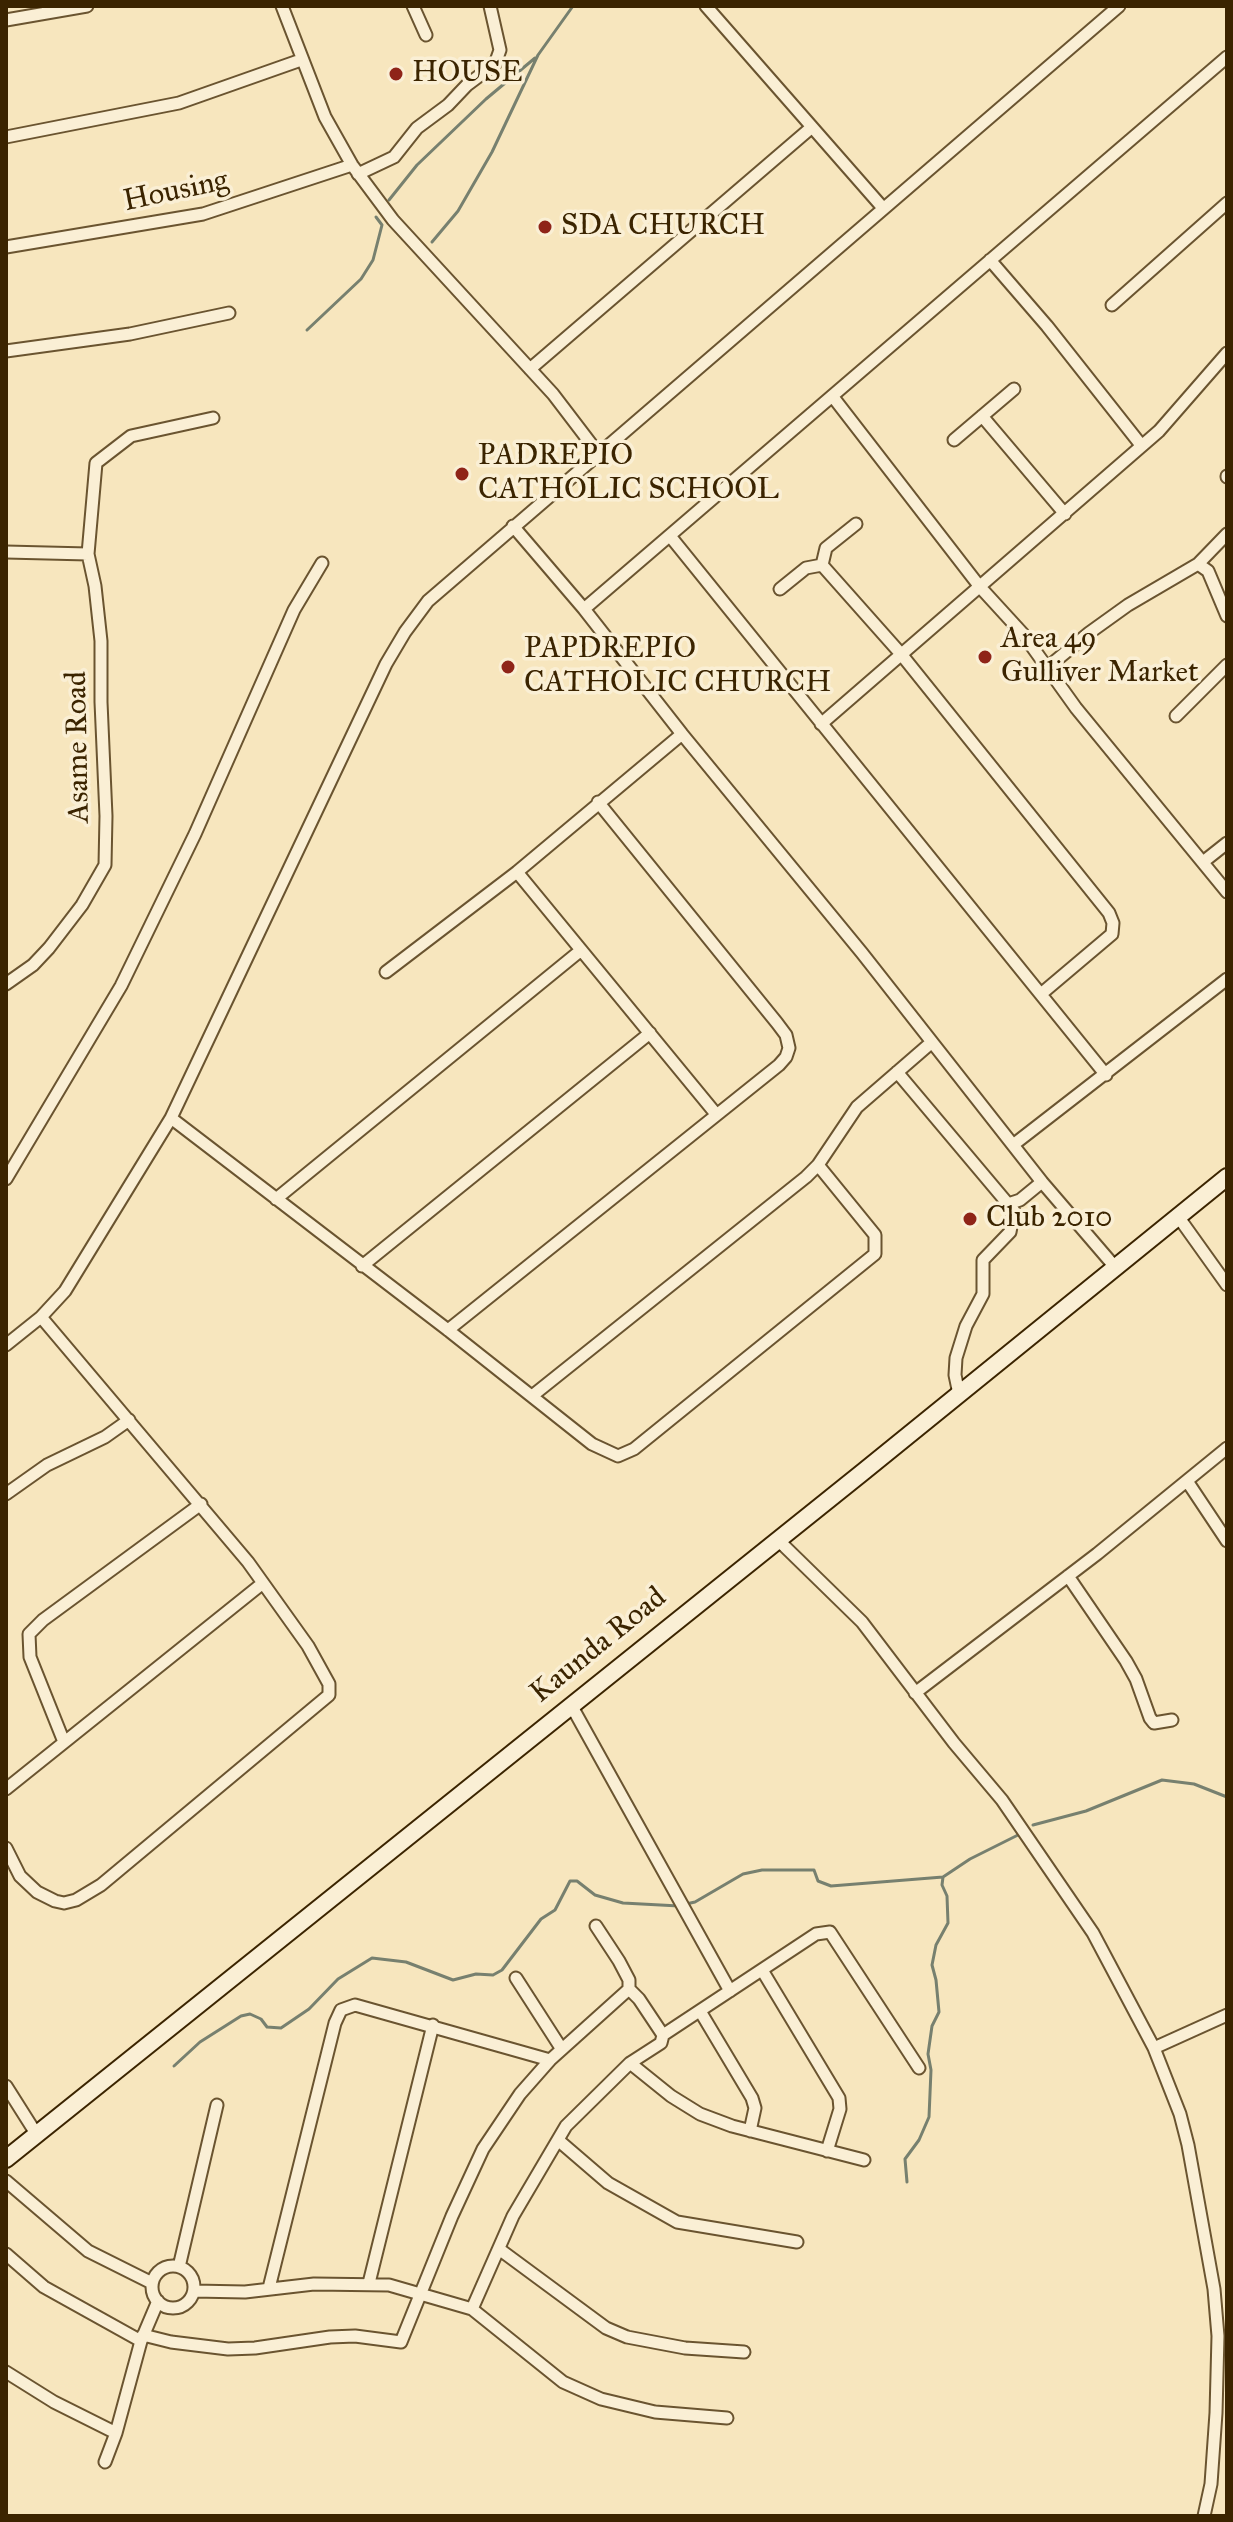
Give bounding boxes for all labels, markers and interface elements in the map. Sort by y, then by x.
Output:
place label: HOUSE [412,56,522,92]
marker: HOUSE [387,65,405,83]
street label: Housing [120,163,232,221]
place label: SDA CHURCH [561,209,765,245]
marker: SDA CHURCH [536,218,554,236]
place label: PADREPIO CATHOLIC SCHOOL [478,439,779,510]
marker: PADREPIO CATHOLIC SCHOOL [453,465,471,483]
place label: Area 49 Gulliver Market [1001,622,1199,692]
place label: PAPDREPIO CATHOLIC CHURCH [524,632,831,702]
marker: Area 49 Gulliver Market [976,648,994,666]
marker: PAPDREPIO CATHOLIC CHURCH [499,658,517,676]
street label: Asame Road [60,671,98,823]
place label: Club 2010 [986,1201,1113,1237]
marker: Club 2010 [961,1210,979,1228]
street label: Kaunda Road [524,1580,674,1712]

